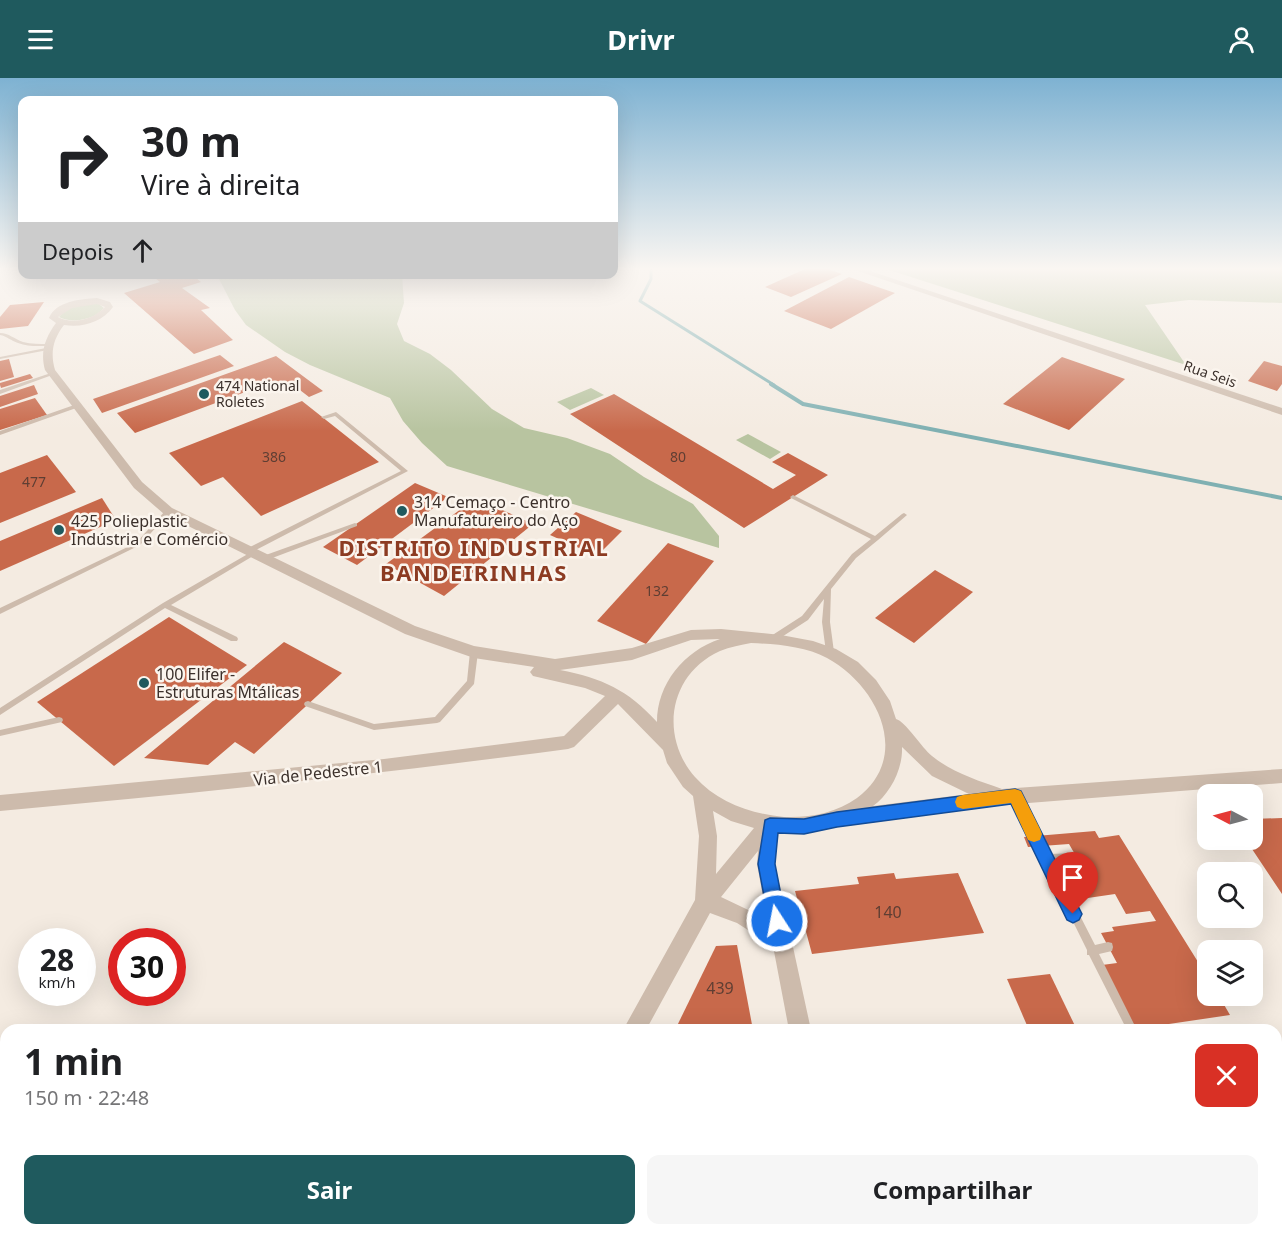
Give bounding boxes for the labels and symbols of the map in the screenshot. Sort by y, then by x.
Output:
street label: Rua Seis [1181,356,1239,392]
place label: 474 National Roletes [216,376,299,411]
marker: 474 National Roletes [197,387,211,401]
house number: 386 [262,447,286,466]
house number: 80 [670,447,686,466]
house number: 477 [22,472,46,491]
place label: 314 Cemaço - Centro Manufatureiro do Aço [414,491,578,531]
marker: 314 Cemaço - Centro Manufatureiro do Aço [395,504,409,518]
place label: 425 Polieplastic Indústria e Comércio [71,510,228,550]
marker: 425 Polieplastic Indústria e Comércio [52,523,66,537]
district label: DISTRITO INDUSTRIAL BANDEIRINHAS [339,532,609,587]
house number: 132 [645,581,669,600]
place label: 100 Elifer - Estruturas Mtálicas [156,663,299,703]
marker: 100 Elifer - Estruturas Mtálicas [137,676,151,690]
street label: Via de Pedestre 1 [252,755,384,791]
north arrow [1197,784,1263,850]
pin [1047,852,1098,914]
position arrow [745,889,809,953]
house number: 140 [874,901,902,923]
speed limit sign: 30 [108,928,186,1006]
house number: 439 [706,977,734,999]

